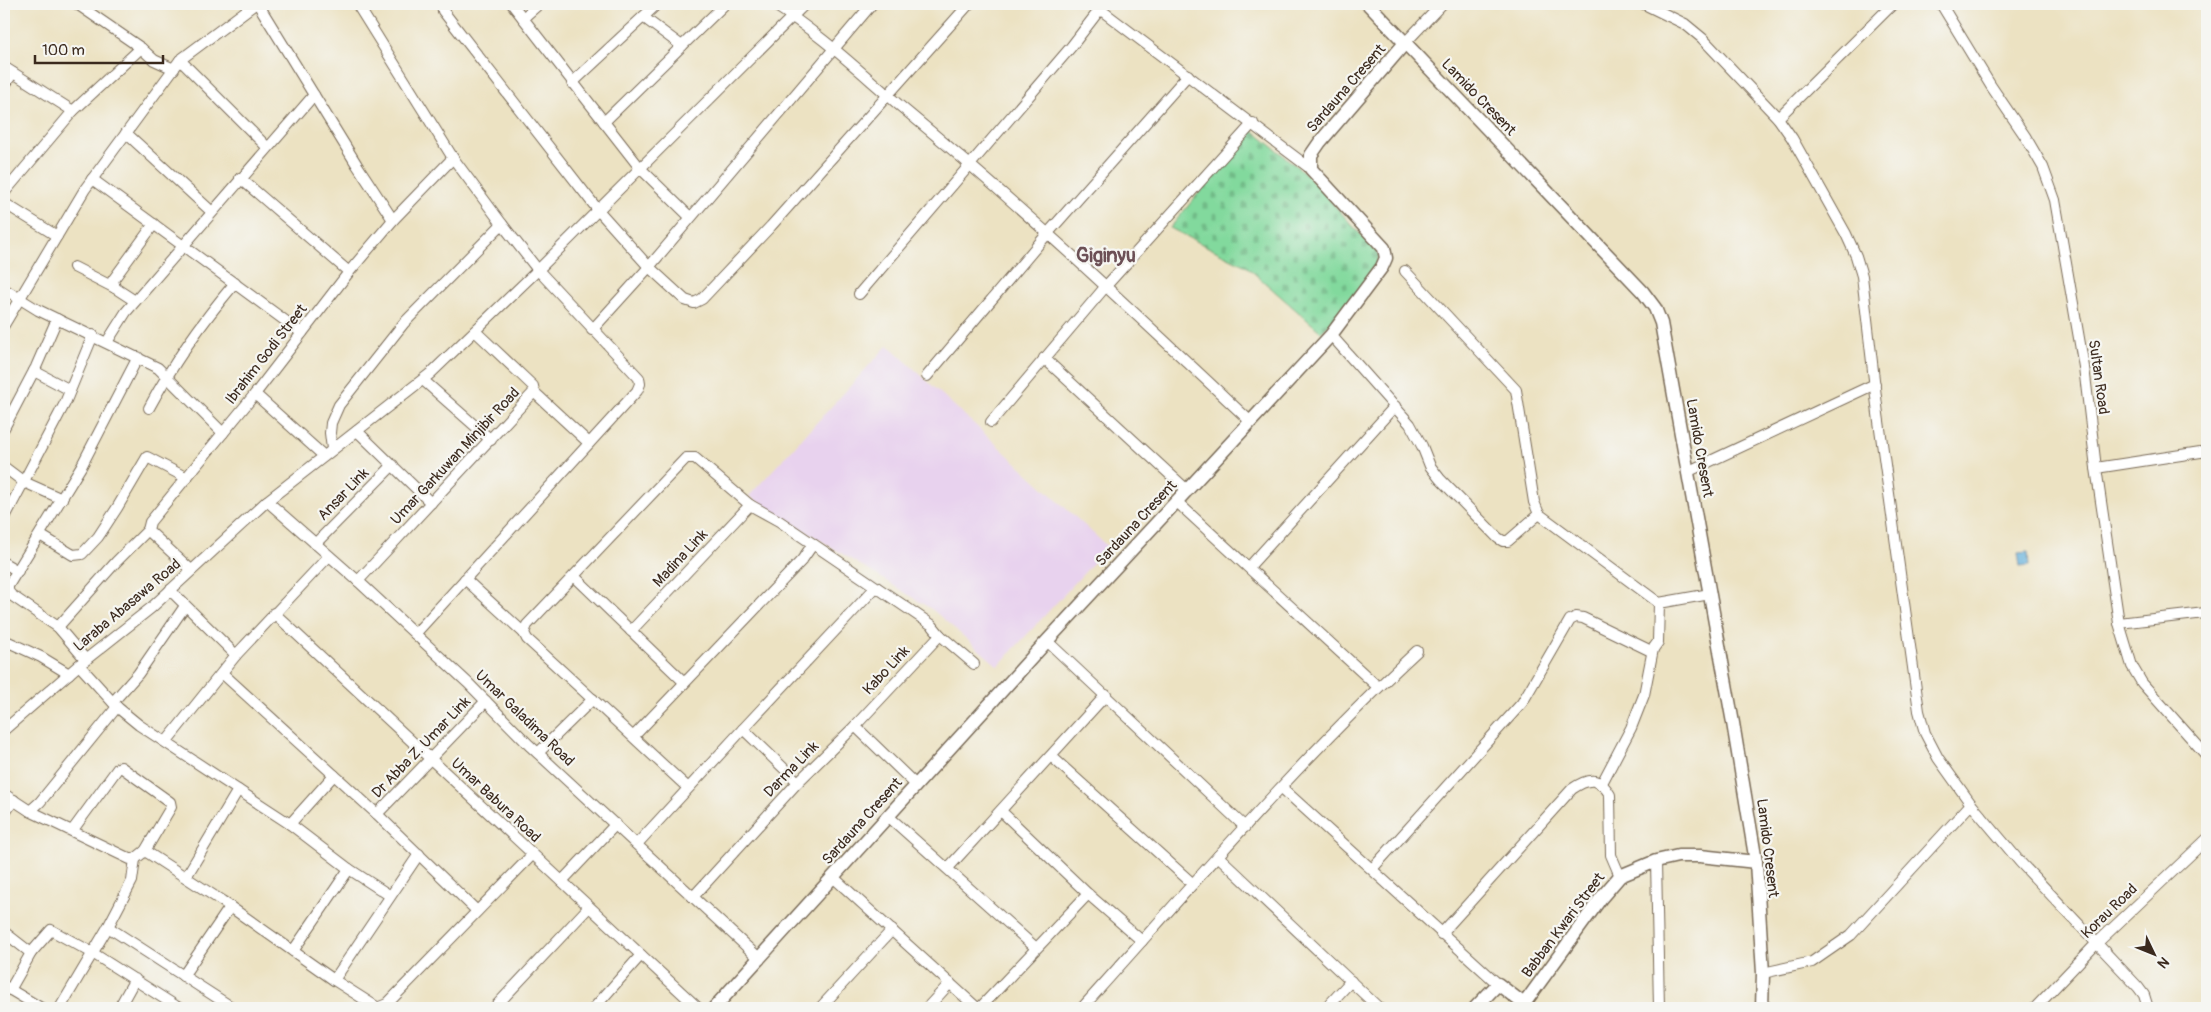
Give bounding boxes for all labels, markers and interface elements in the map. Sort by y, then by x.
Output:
scale bar [35,32,162,64]
street label: Sardauna Cresent [1303,40,1391,136]
text: 100 m [42,41,85,60]
street label: Lamido Cresent [1437,55,1521,140]
district label: Giginyu [1076,243,1136,268]
street label: Ibrahim Godi Street [221,300,312,408]
street label: Sultan Road [2084,338,2113,416]
street label: Umar Garkuwan Minjibir Road [387,384,524,529]
street label: Lamido Cresent [1681,397,1718,500]
street label: Ansar Link [314,463,374,525]
street label: Sardauna Cresent [1092,476,1182,570]
street label: Madina Link [649,525,712,591]
street label: Laraba Abasawa Road [70,555,185,656]
street label: Kabo Link [859,641,914,699]
street label: Umar Galadima Road [471,666,578,771]
street label: Dr Abba Z. Umar Link [368,692,475,802]
street label: Darma Link [760,737,823,801]
street label: Umar Babura Road [447,754,545,847]
street label: Sardauna Cresent [818,773,907,869]
street label: Lamido Cresent [1752,797,1783,900]
street label: Babban Kwari Street [1518,868,1610,982]
street label: Korau Road [2077,880,2141,943]
north arrow [2128,930,2178,980]
text: N [2154,953,2173,972]

